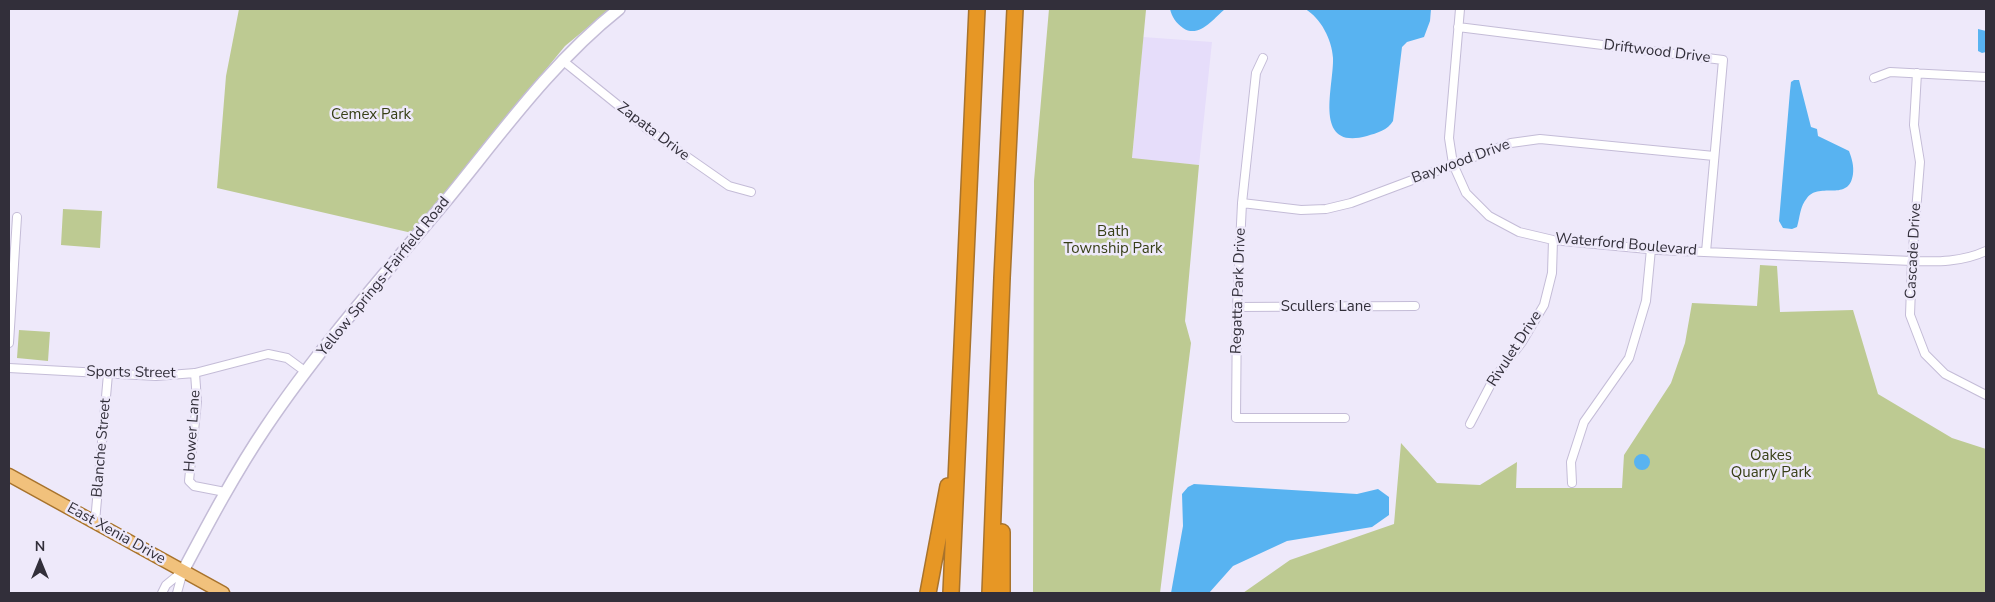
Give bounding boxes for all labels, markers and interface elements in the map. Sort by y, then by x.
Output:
street label: Driftwood Drive [1603,37,1711,67]
street label: Zapata Drive [613,99,693,165]
park label: Cemex Park [331,106,411,124]
street label: Baywood Drive [1409,136,1513,188]
street label: Yellow Springs-Fairfield Road [314,194,454,360]
street label: Cascade Drive [1903,203,1925,299]
park label: Bath Township Park [1063,223,1163,258]
street label: Regatta Park Drive [1228,228,1250,354]
street label: Waterford Boulevard [1554,230,1698,260]
street label: Scullers Lane [1281,298,1371,316]
street label: Rivulet Drive [1484,308,1546,390]
street label: Sports Street [86,363,176,383]
street label: Hower Lane [181,389,205,473]
street label: Blanche Street [89,398,115,498]
park label: Oakes Quarry Park [1731,447,1811,482]
street label: East Xenia Drive [64,500,168,568]
north arrow [15,537,65,587]
text: N [35,537,45,556]

